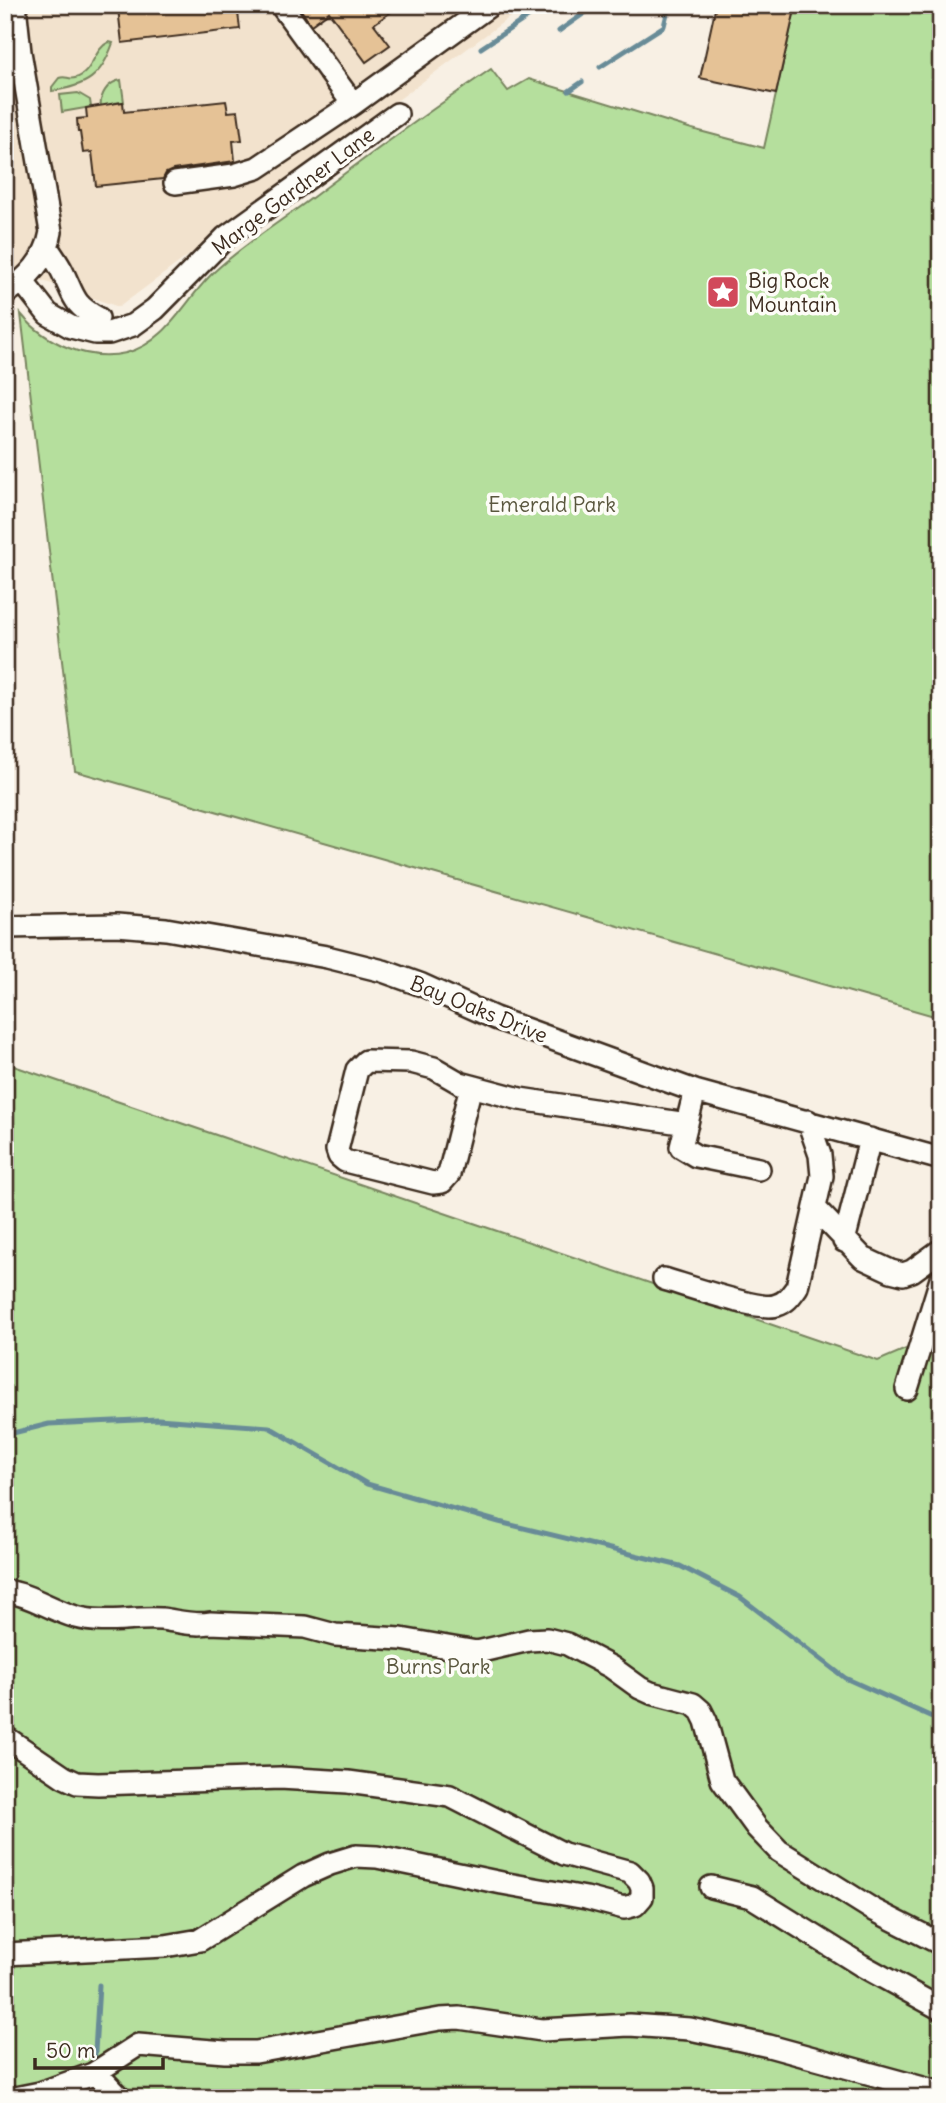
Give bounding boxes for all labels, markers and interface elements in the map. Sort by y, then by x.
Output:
street label: Marge Gardner Lane [206,121,380,261]
place label: Big Rock Mountain [748,267,837,318]
place icon: Big Rock Mountain [704,273,742,311]
park label: Emerald Park [488,491,616,518]
street label: Bay Oaks Drive [406,969,552,1049]
park label: Burns Park [386,1653,490,1680]
scale bar [35,2026,163,2070]
text: 50 m [46,2037,95,2064]

